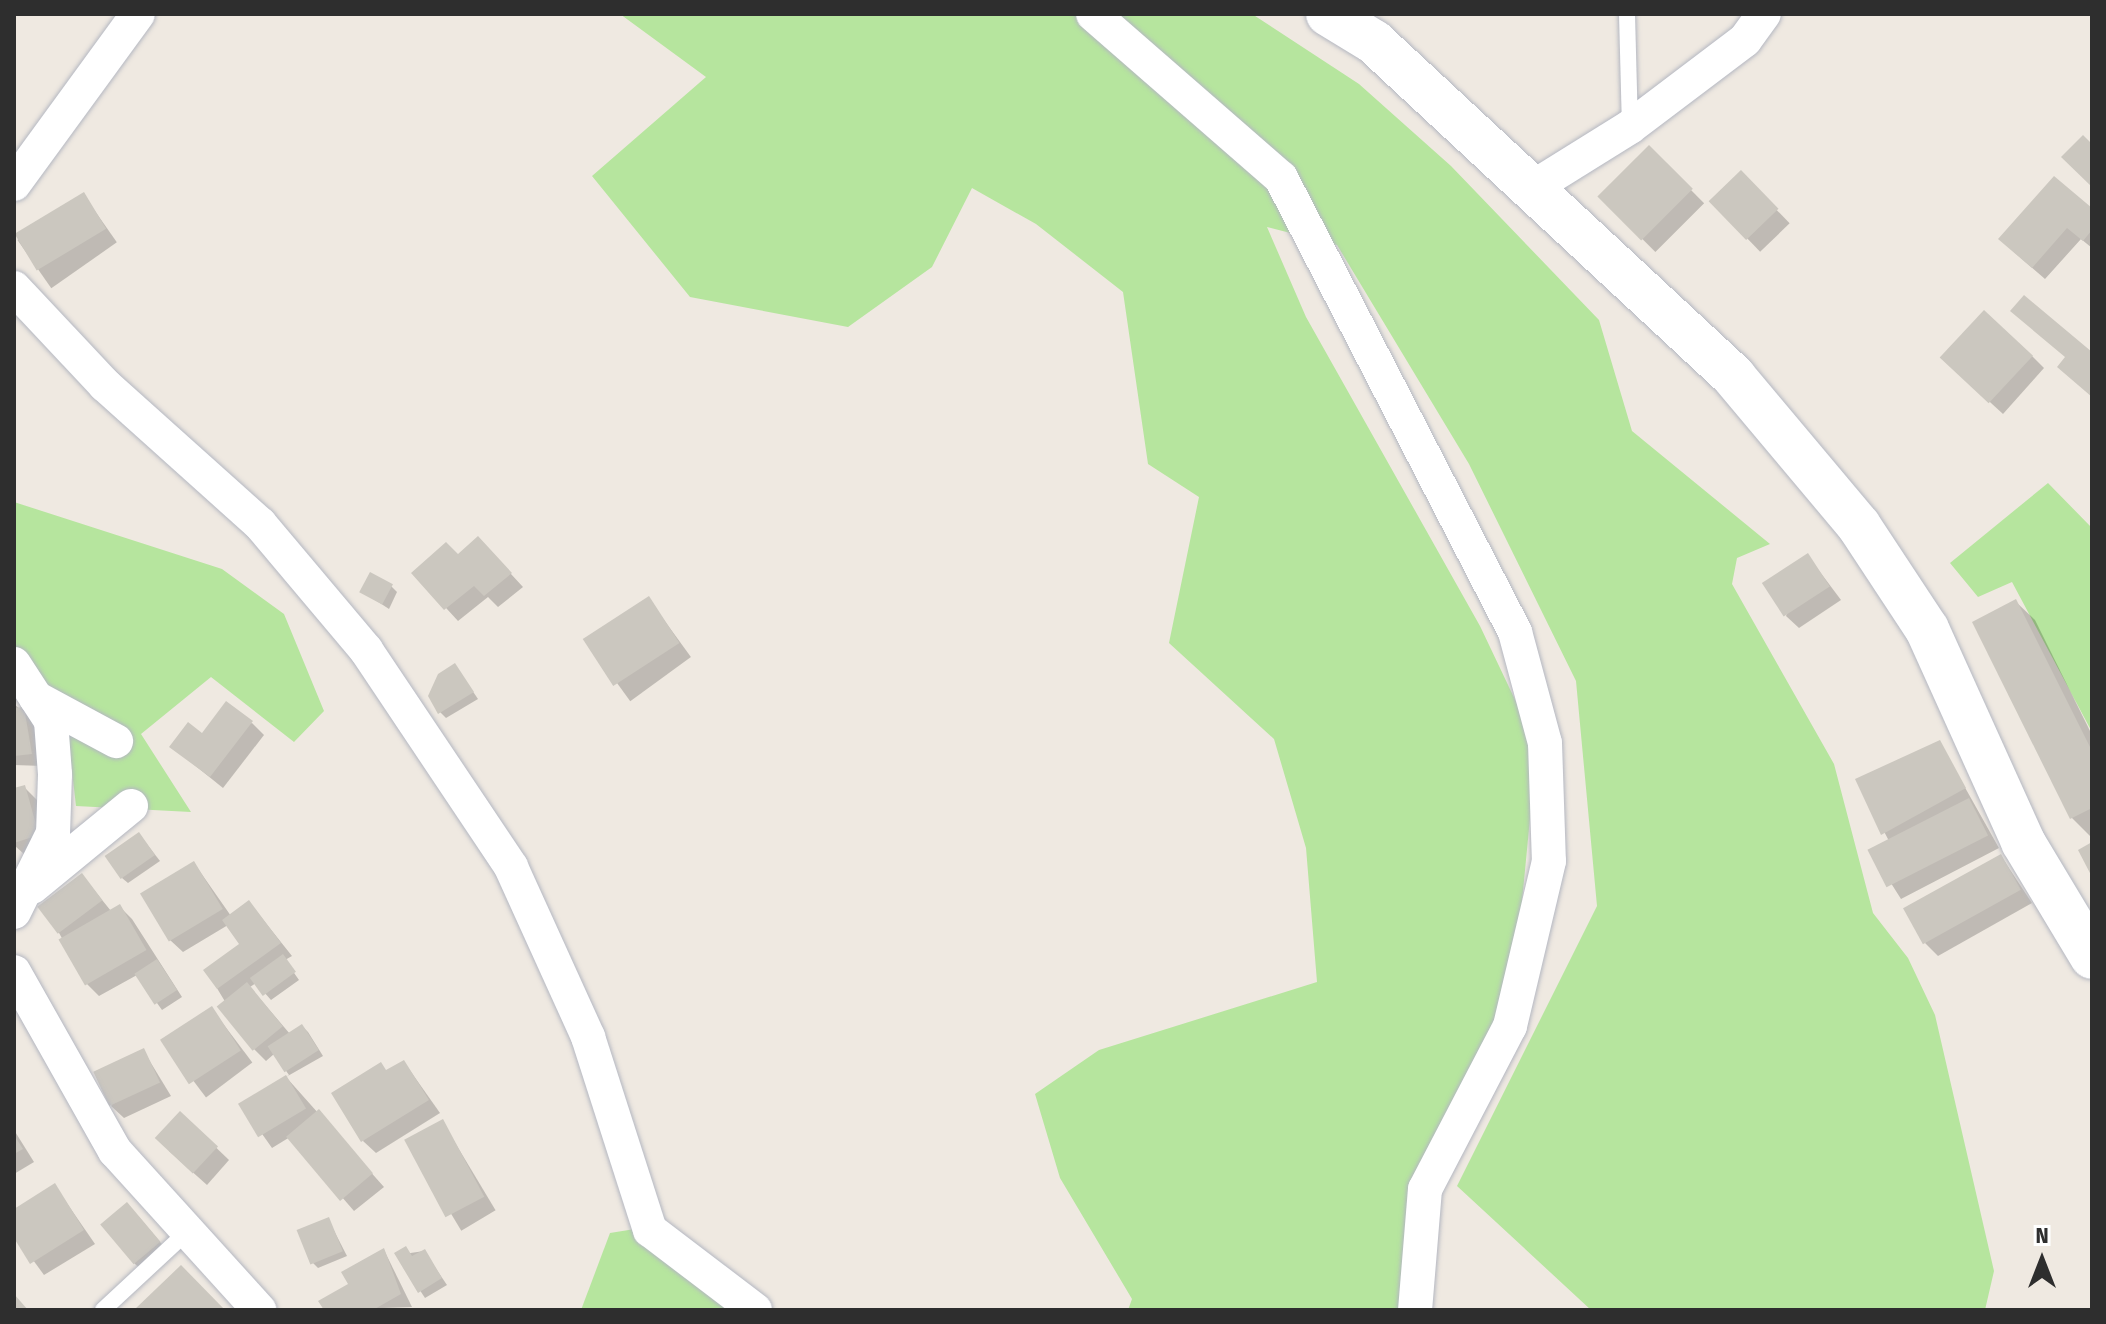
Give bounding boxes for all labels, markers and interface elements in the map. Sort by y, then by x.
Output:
north arrow [2002,1220,2082,1300]
text: N [2035,1222,2049,1249]

